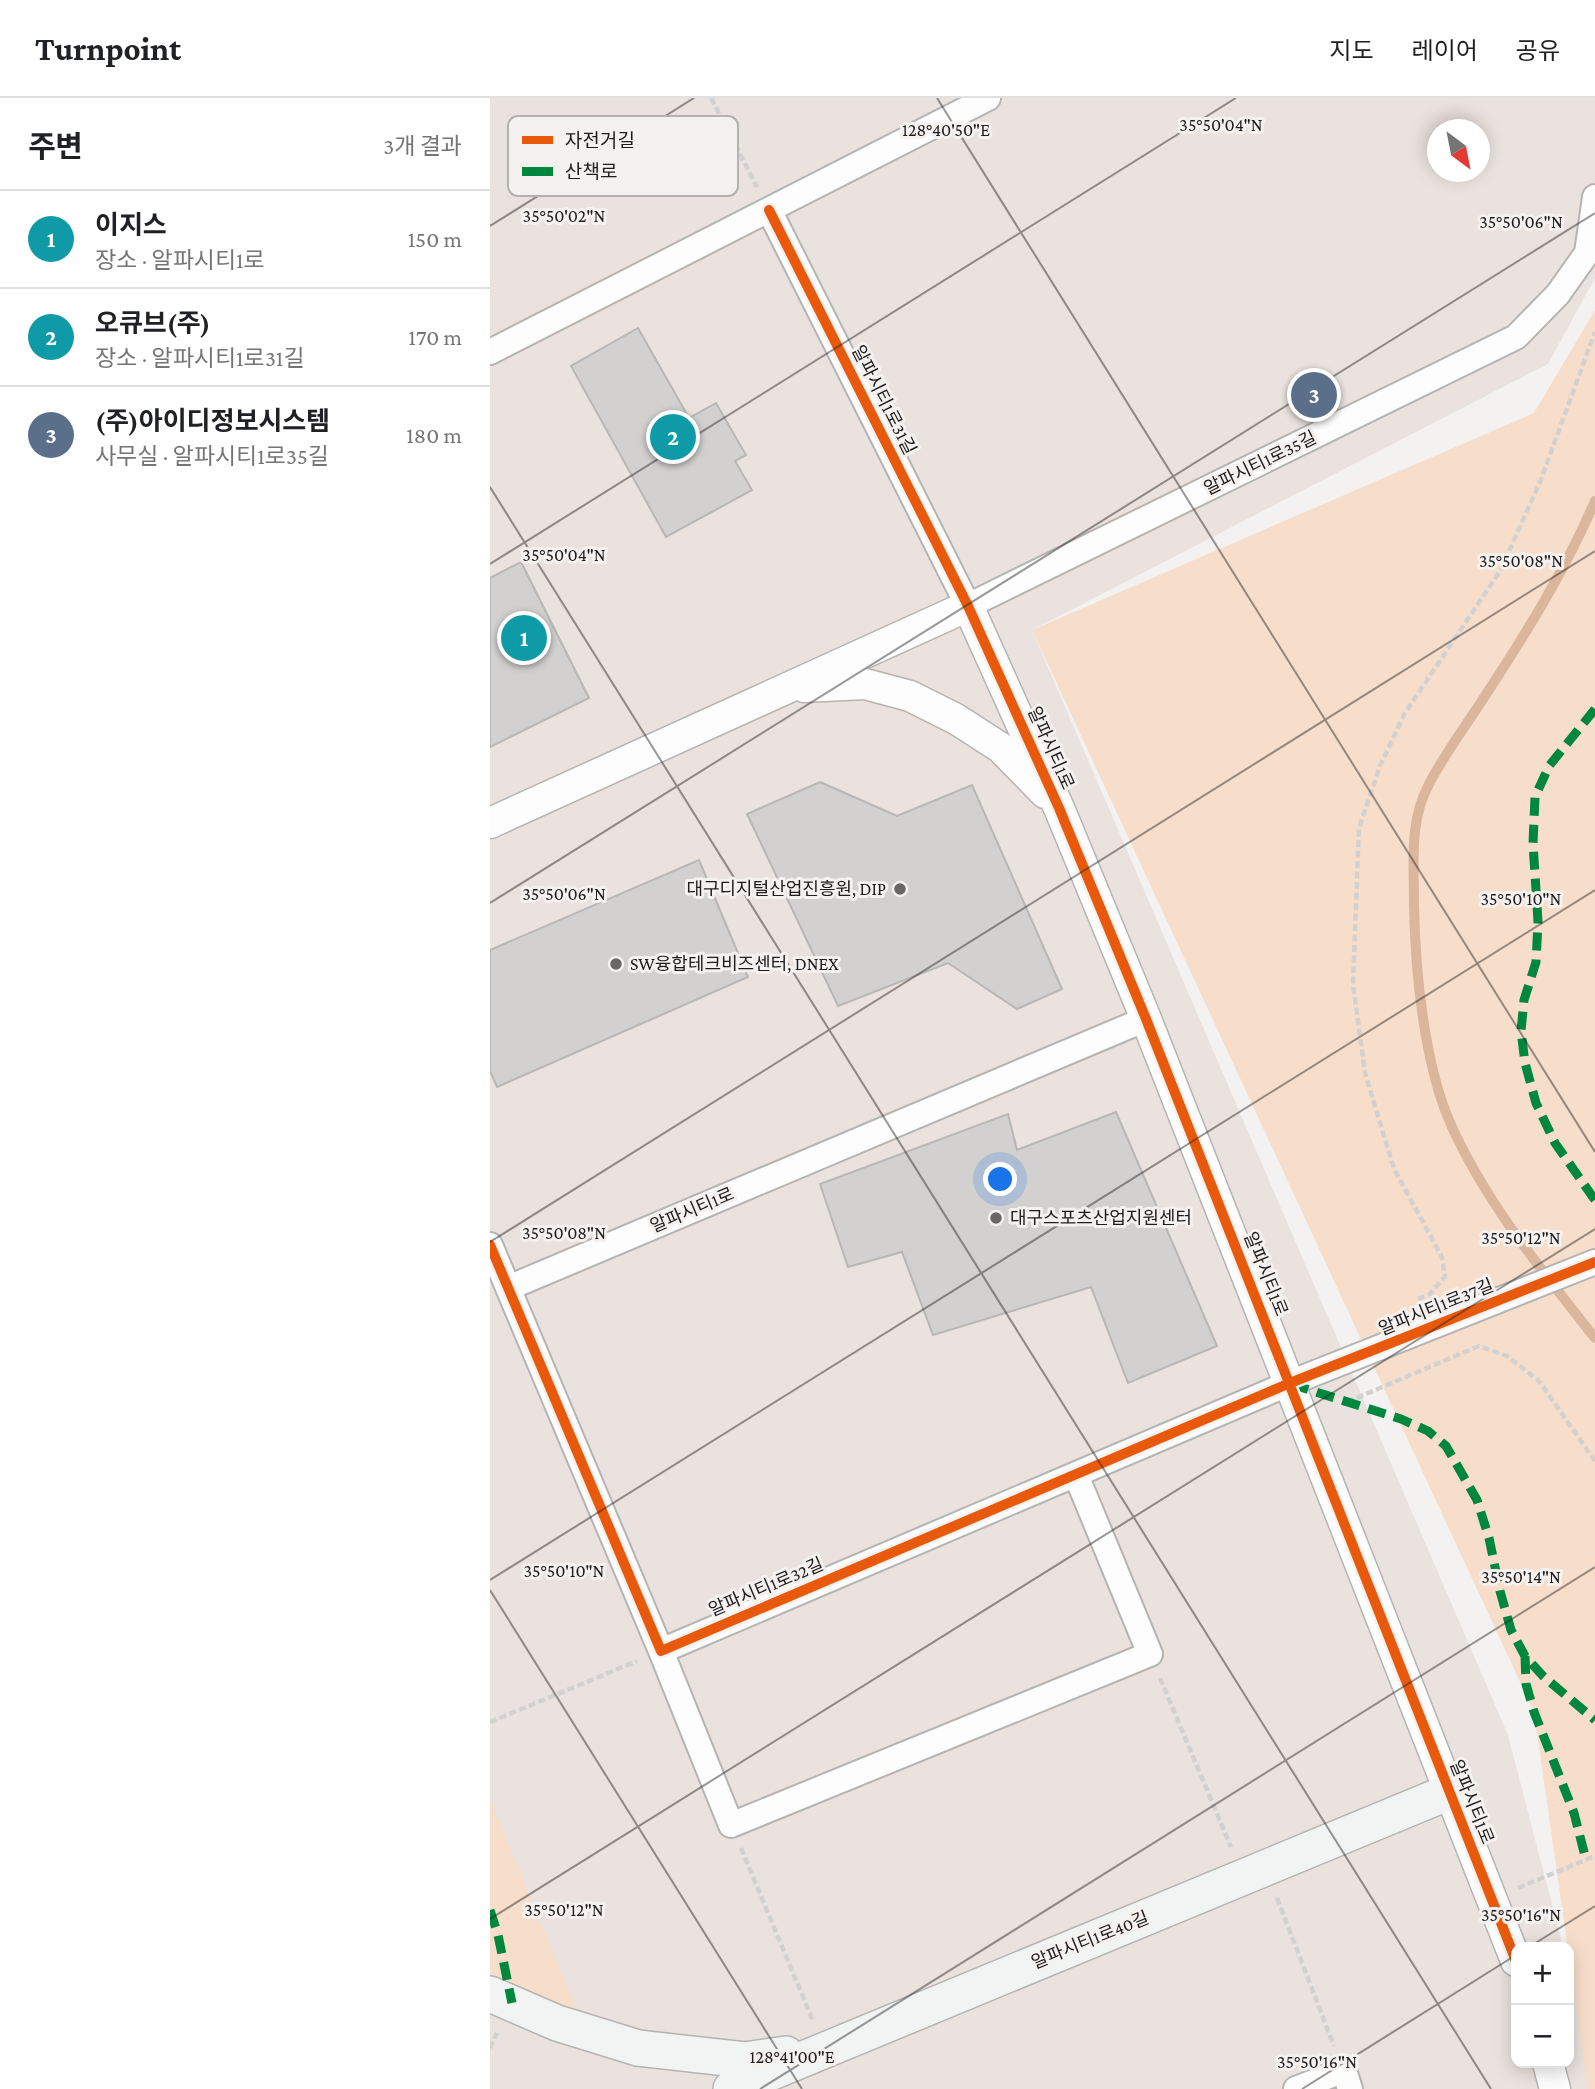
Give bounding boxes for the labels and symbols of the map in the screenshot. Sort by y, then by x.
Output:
text: 35°50'04"N [1179,115,1263,135]
legend [508,116,738,196]
north arrow [1427,119,1490,182]
text: 128°40'50"E [902,120,990,140]
text: 자전거길 [565,130,635,151]
text: 산책로 [565,161,617,182]
text: 35°50'02"N [523,206,606,226]
text: 35°50'06"N [1479,212,1563,232]
street label: 알파시티1로31길 [848,342,920,458]
pin: 3 [1291,369,1337,421]
pin: 2 [650,411,696,463]
street label: 알파시티1로35길 [1201,427,1319,499]
text: 35°50'04"N [522,545,606,565]
text: 35°50'08"N [1479,551,1563,571]
pin: 1 [501,612,547,664]
street label: 알파시티1로 [1024,703,1078,793]
place label: 대구디지털산업진흥원, DIP [686,879,886,899]
marker: 대구디지털산업진흥원, DIP [892,881,908,897]
text: 35°50'06"N [522,884,606,904]
text: 35°50'10"N [1481,889,1562,909]
place label: SW융합테크비즈센터, DNEX [630,954,839,974]
marker: SW융합테크비즈센터, DNEX [608,956,624,972]
your location [983,1162,1017,1196]
street label: 알파시티1로 [647,1183,737,1237]
place label: 대구스포츠산업지원센터 [1010,1208,1192,1228]
marker: 대구스포츠산업지원센터 [988,1210,1004,1226]
text: 35°50'08"N [522,1223,606,1243]
text: 35°50'12"N [1481,1228,1561,1248]
street label: 알파시티1로 [1240,1229,1292,1319]
street label: 알파시티1로37길 [1376,1275,1496,1339]
street label: 알파시티1로32길 [706,1554,826,1620]
text: 35°50'10"N [524,1561,605,1581]
text: 35°50'14"N [1481,1567,1561,1587]
street label: 알파시티1로 [1446,1757,1498,1847]
text: 35°50'12"N [524,1900,604,1920]
text: 35°50'16"N [1481,1905,1561,1925]
street label: 알파시티1로40길 [1028,1907,1152,1973]
text: 128°41'00"E [749,2047,835,2067]
text: 35°50'16"N [1277,2052,1357,2072]

